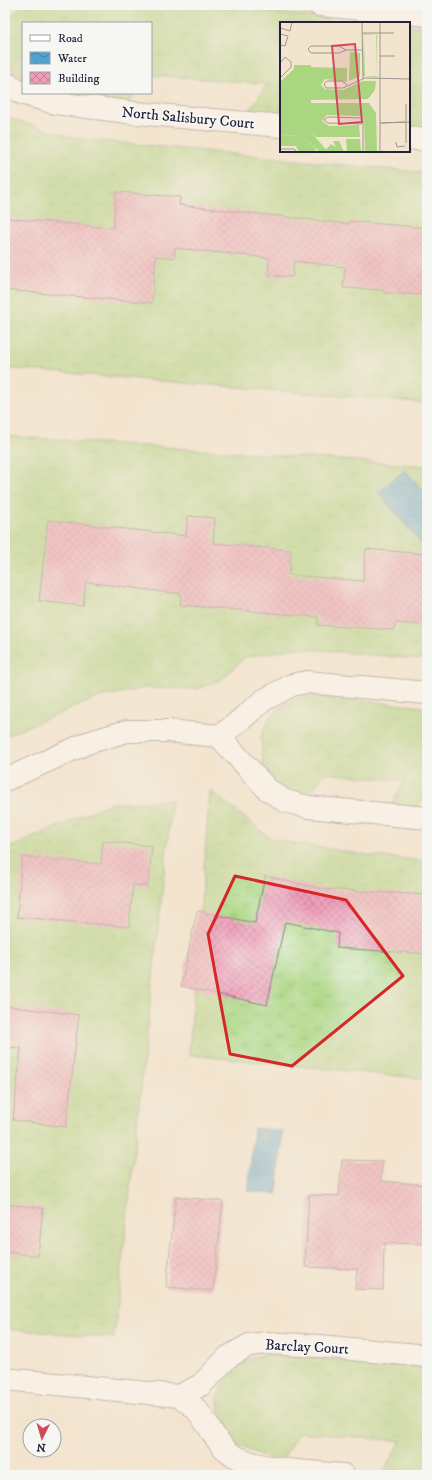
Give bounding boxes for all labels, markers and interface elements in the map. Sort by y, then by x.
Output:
legend [22,22,152,94]
inset map [280,22,410,152]
text: Road [58,31,83,46]
text: Water [57,51,87,66]
text: Building [58,71,99,86]
street label: North Salisbury Court [121,103,255,133]
street label: Barclay Court [265,1335,350,1359]
north arrow [22,1418,62,1458]
text: N [36,1440,46,1454]

